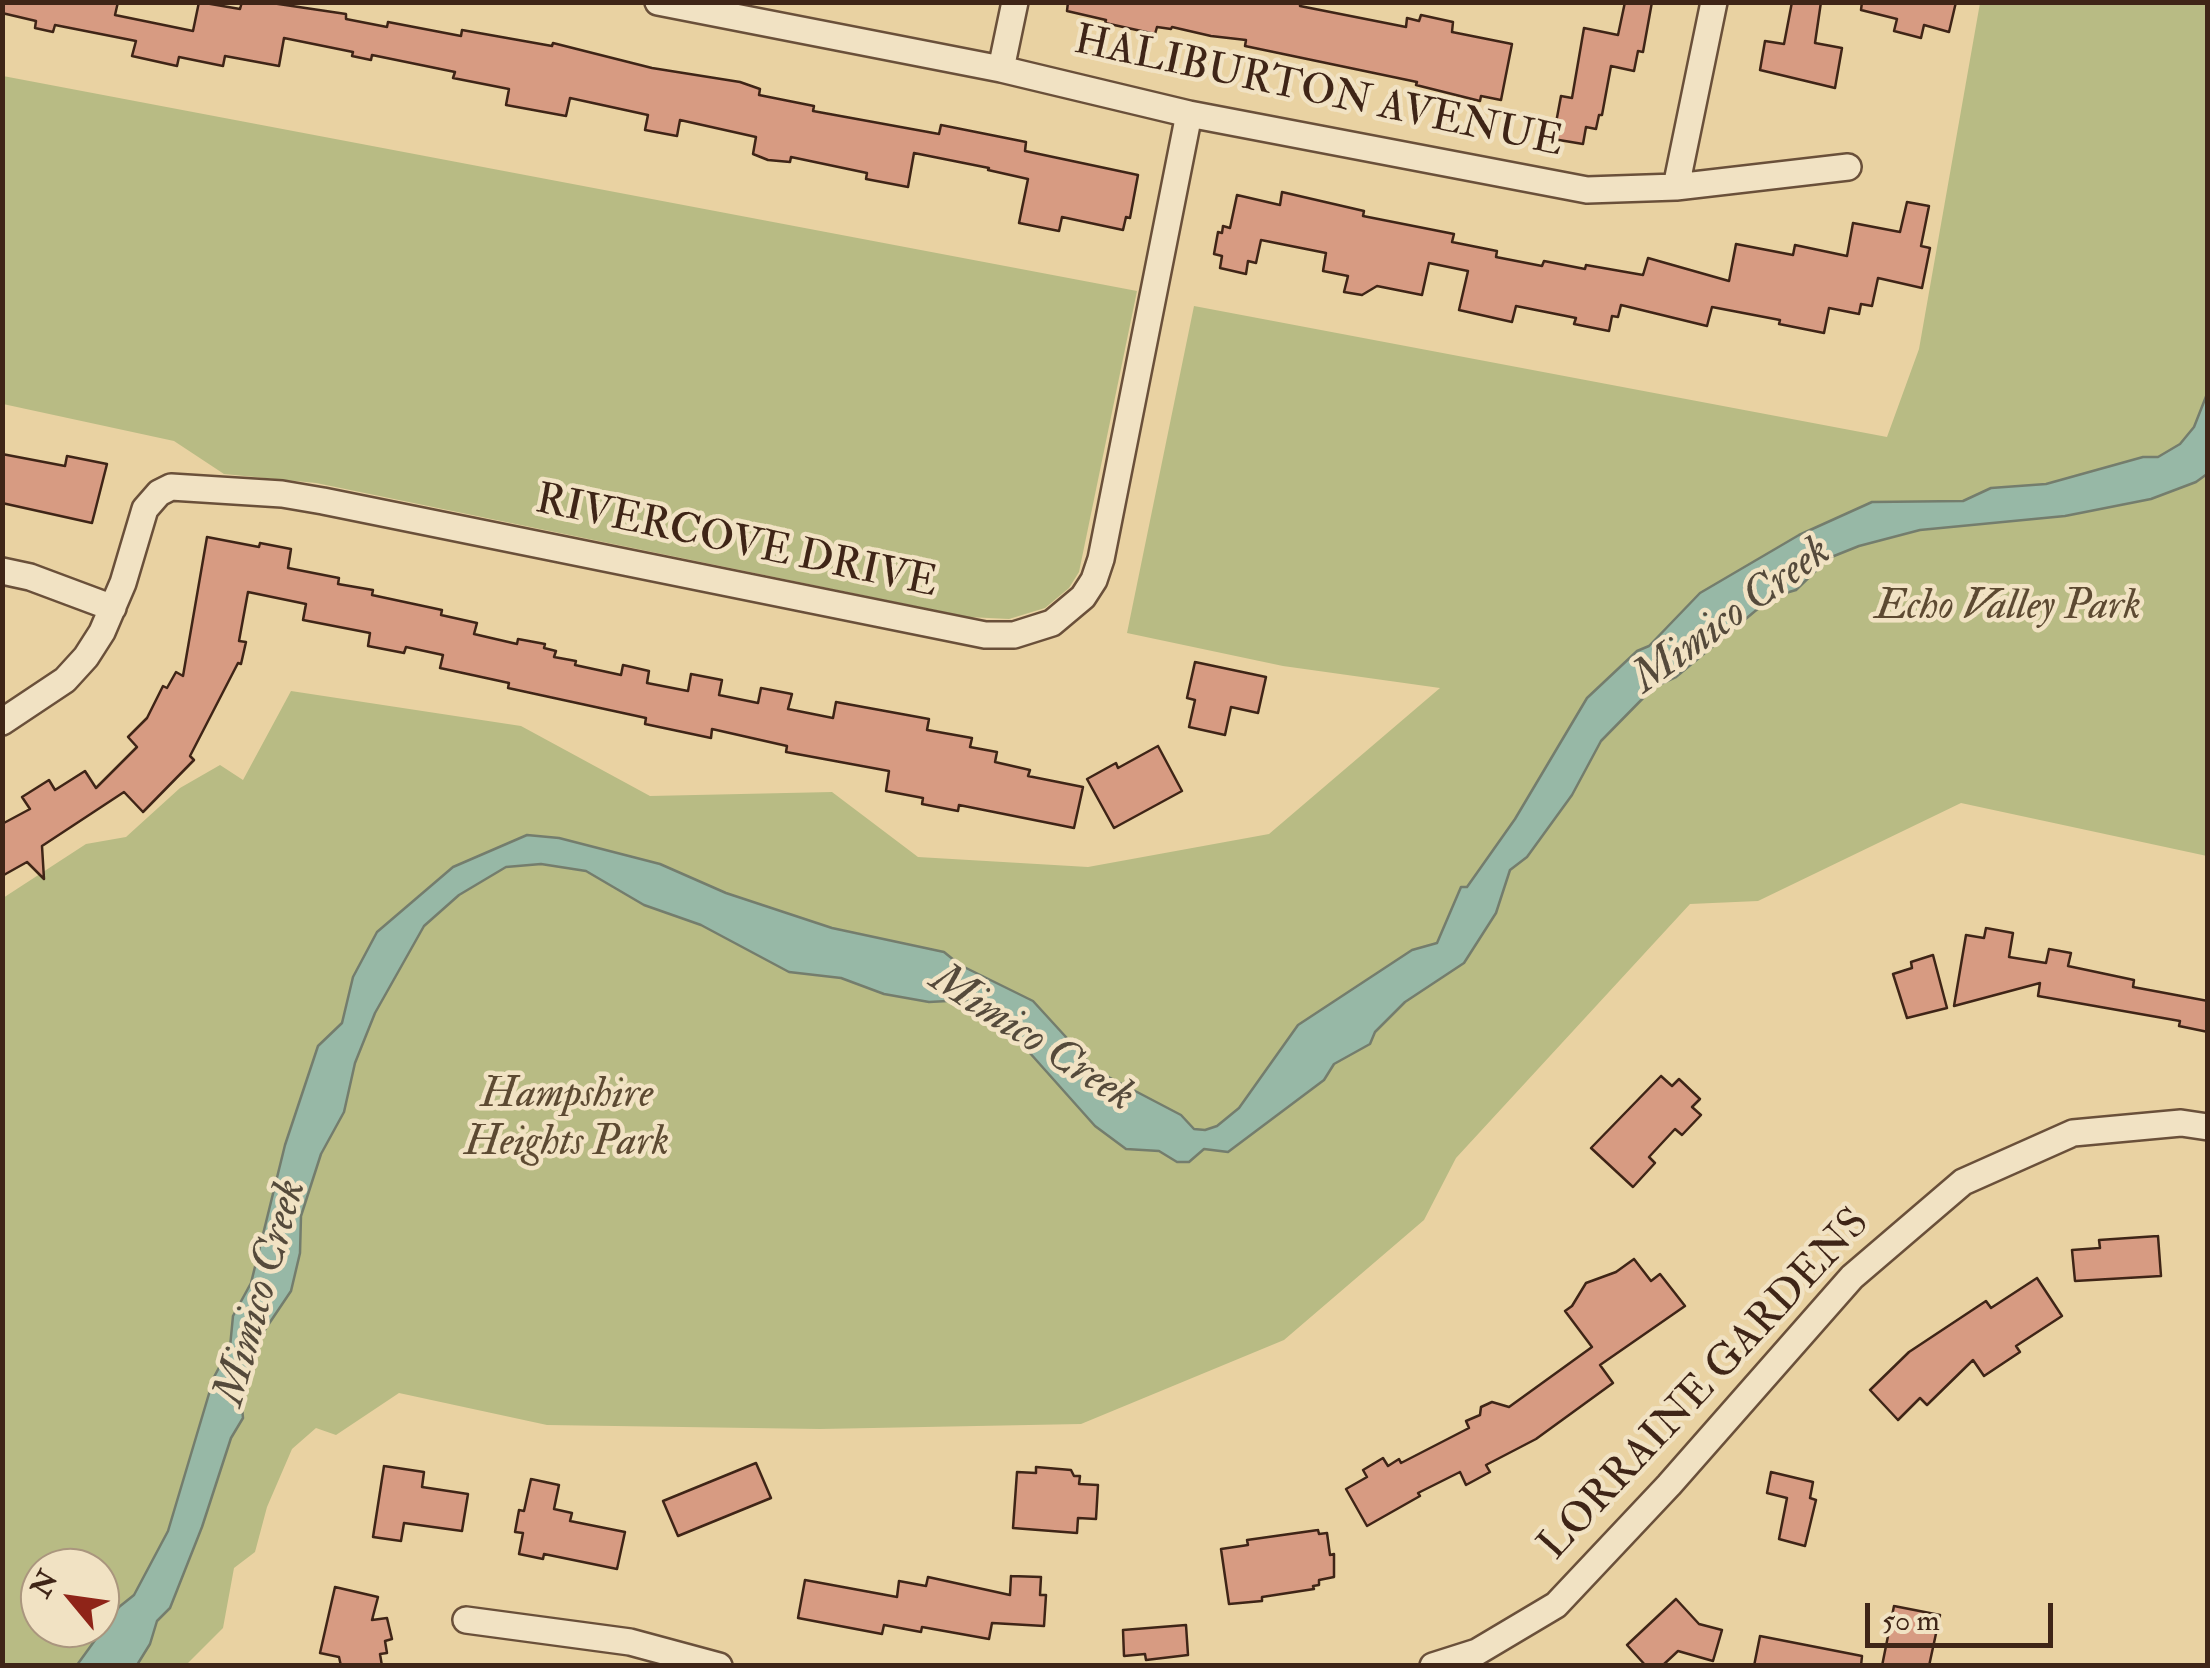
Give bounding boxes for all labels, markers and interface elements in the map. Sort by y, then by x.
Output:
street label: HALIBURTON AVENUE [1069,18,1567,170]
street label: RIVERCOVE DRIVE [531,477,941,611]
water label: Mimico Creek [1623,527,1843,707]
park label: Echo Valley Park [1875,584,2141,634]
water label: Mimico Creek [919,954,1143,1126]
park label: Hampshire Heights Park [465,1072,669,1170]
water label: Mimico Creek [205,1174,321,1412]
street label: LORRAINE GARDENS [1530,1200,1882,1572]
north arrow [20,1548,120,1648]
text: N [24,1565,66,1604]
scale bar [1870,1583,2058,1645]
text: 50 m [1882,1602,1940,1639]

